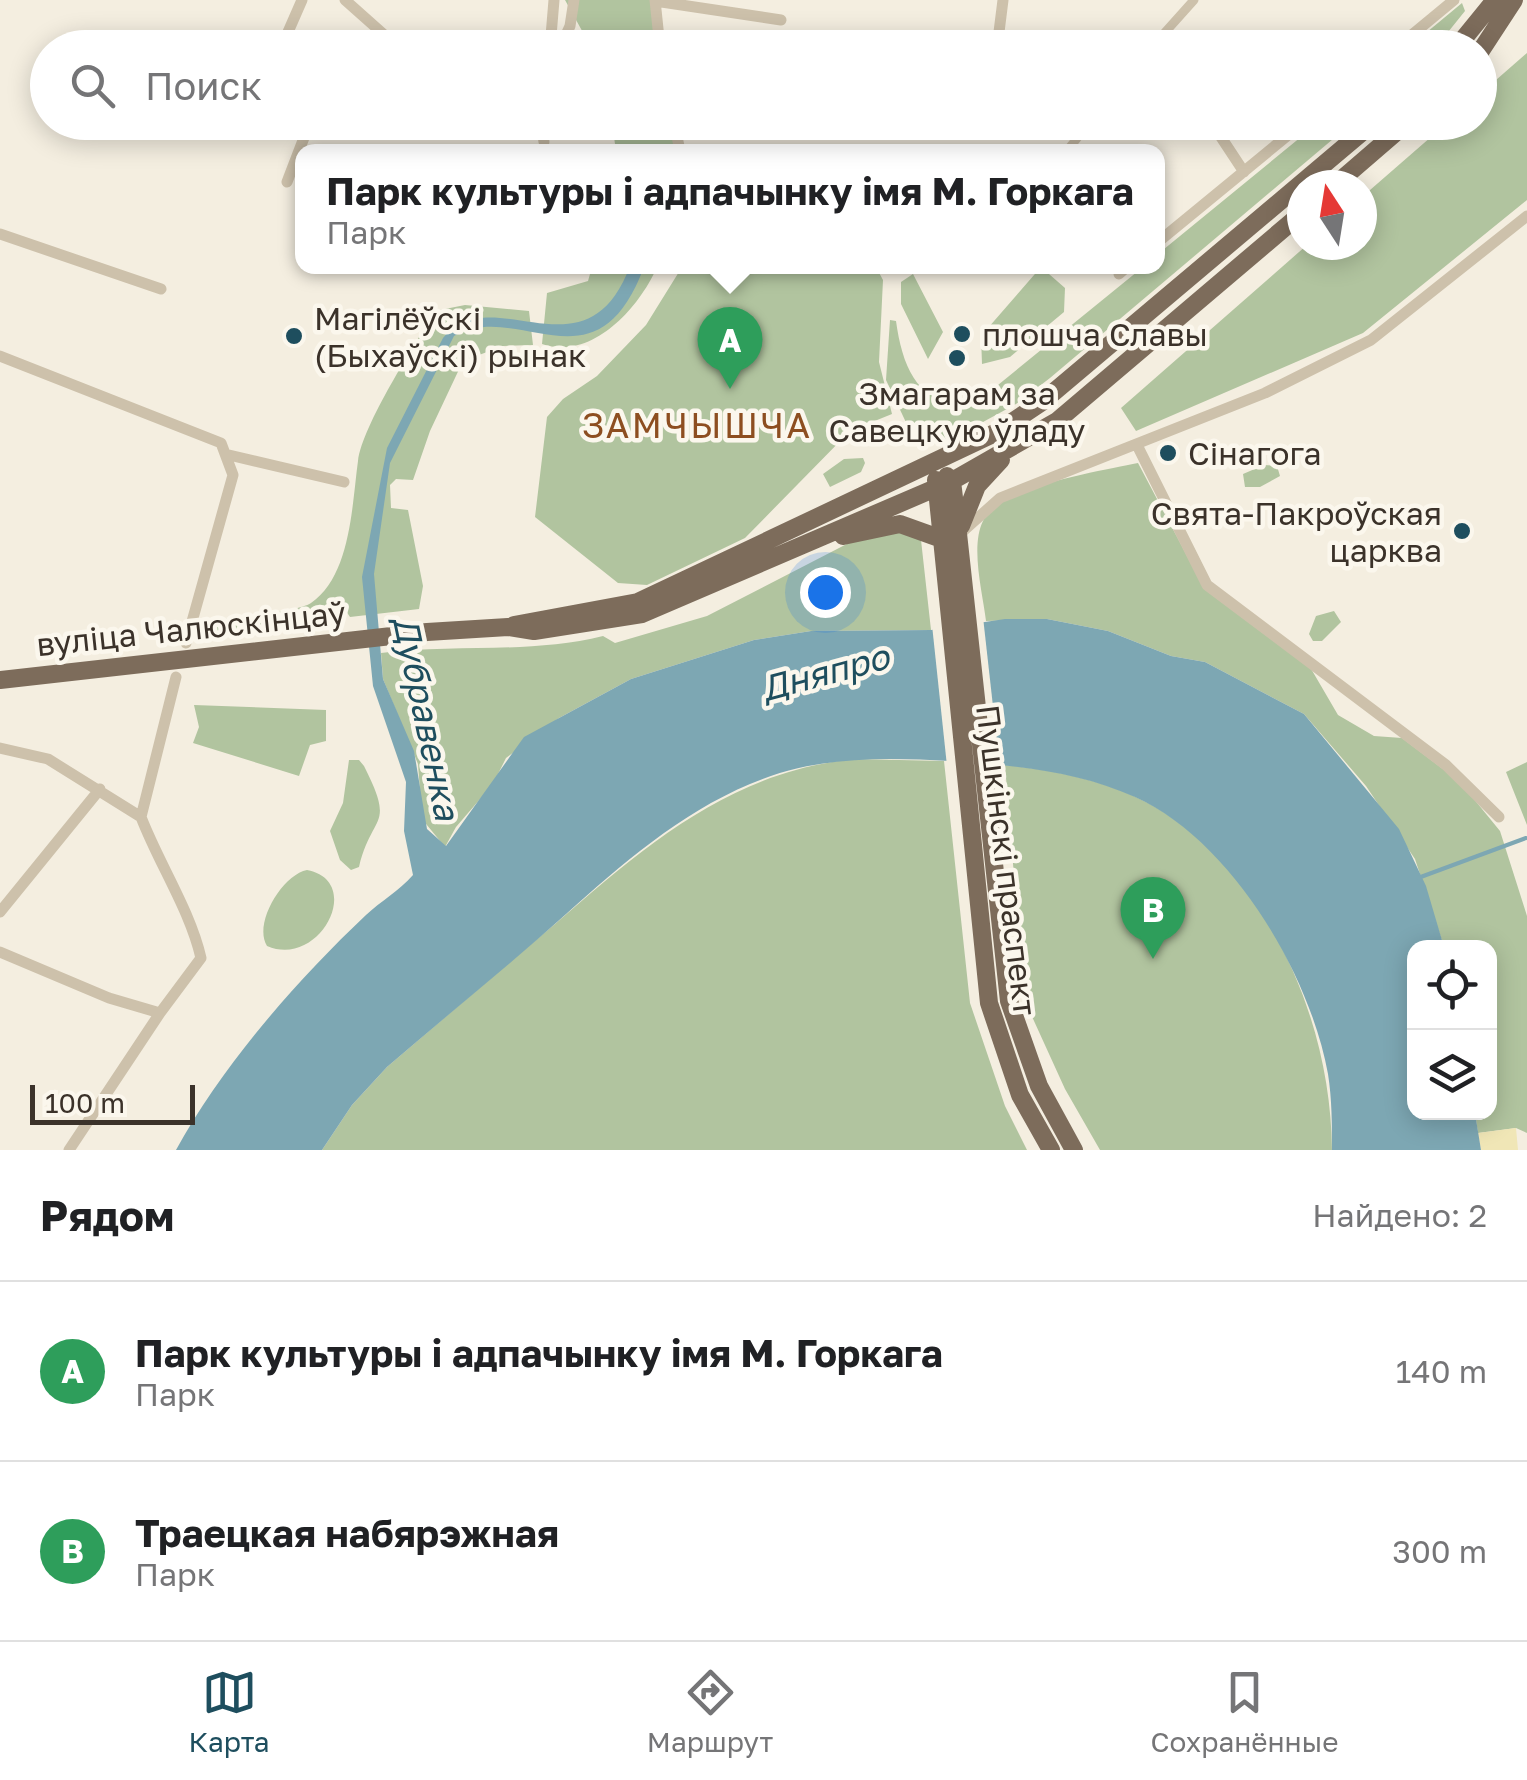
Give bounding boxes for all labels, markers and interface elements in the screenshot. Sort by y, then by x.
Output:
search box [30,30,1497,140]
icon: search [65,58,120,113]
text: Поиск [145,63,262,108]
popup [295,144,1165,274]
text: Парк культуры і адпачынку імя М. Горкага [326,168,1134,213]
north arrow [1287,170,1377,260]
text: Парк [326,213,406,251]
place label: Магілёўскі (Быхаўскі) рынак [314,299,586,374]
pin: A [698,306,762,389]
place label: плошча Славы [982,315,1208,353]
marker: плошча Славы [951,323,973,345]
marker: Магілёўскі (Быхаўскі) рынак [283,325,305,347]
marker: Змагарам за Савецкую ўладу [946,347,968,369]
place label: Змагарам за Савецкую ўладу [829,374,1085,449]
district label: ЗАМЧЫШЧА [582,404,812,446]
place label: Сінагога [1188,434,1322,472]
marker: Сінагога [1157,442,1179,464]
place label: Свята-Пакроўская царква [1151,494,1442,569]
marker: Свята-Пакроўская царква [1451,520,1473,542]
your location [800,567,851,618]
street label: вуліца Чалюскінцаў [34,593,348,663]
water label: Дубравенка [385,611,469,825]
water label: Дняпро [756,634,895,709]
street label: Пушкінскі праспект [969,702,1045,1018]
pin: B [1120,876,1186,959]
map controls [1407,940,1497,1120]
button: locate [1407,940,1497,1030]
button: layers [1407,1030,1497,1120]
scale bar [30,1080,195,1124]
text: 100 m [45,1086,125,1119]
text: Рядом [40,1190,174,1240]
text: Найдено: 2 [1312,1196,1487,1234]
text: Парк культуры і адпачынку імя М. Горкага [135,1330,943,1375]
text: A [61,1352,84,1390]
text: 140 m [1396,1352,1487,1390]
text: Парк [135,1375,215,1413]
text: Траецкая набярэжная [135,1510,559,1555]
text: B [61,1532,84,1570]
text: 300 m [1392,1532,1487,1570]
text: Парк [135,1555,215,1593]
tab: Карта [189,1665,270,1758]
tab: Маршрут [647,1665,773,1758]
tab: Сохранённые [1150,1665,1338,1758]

